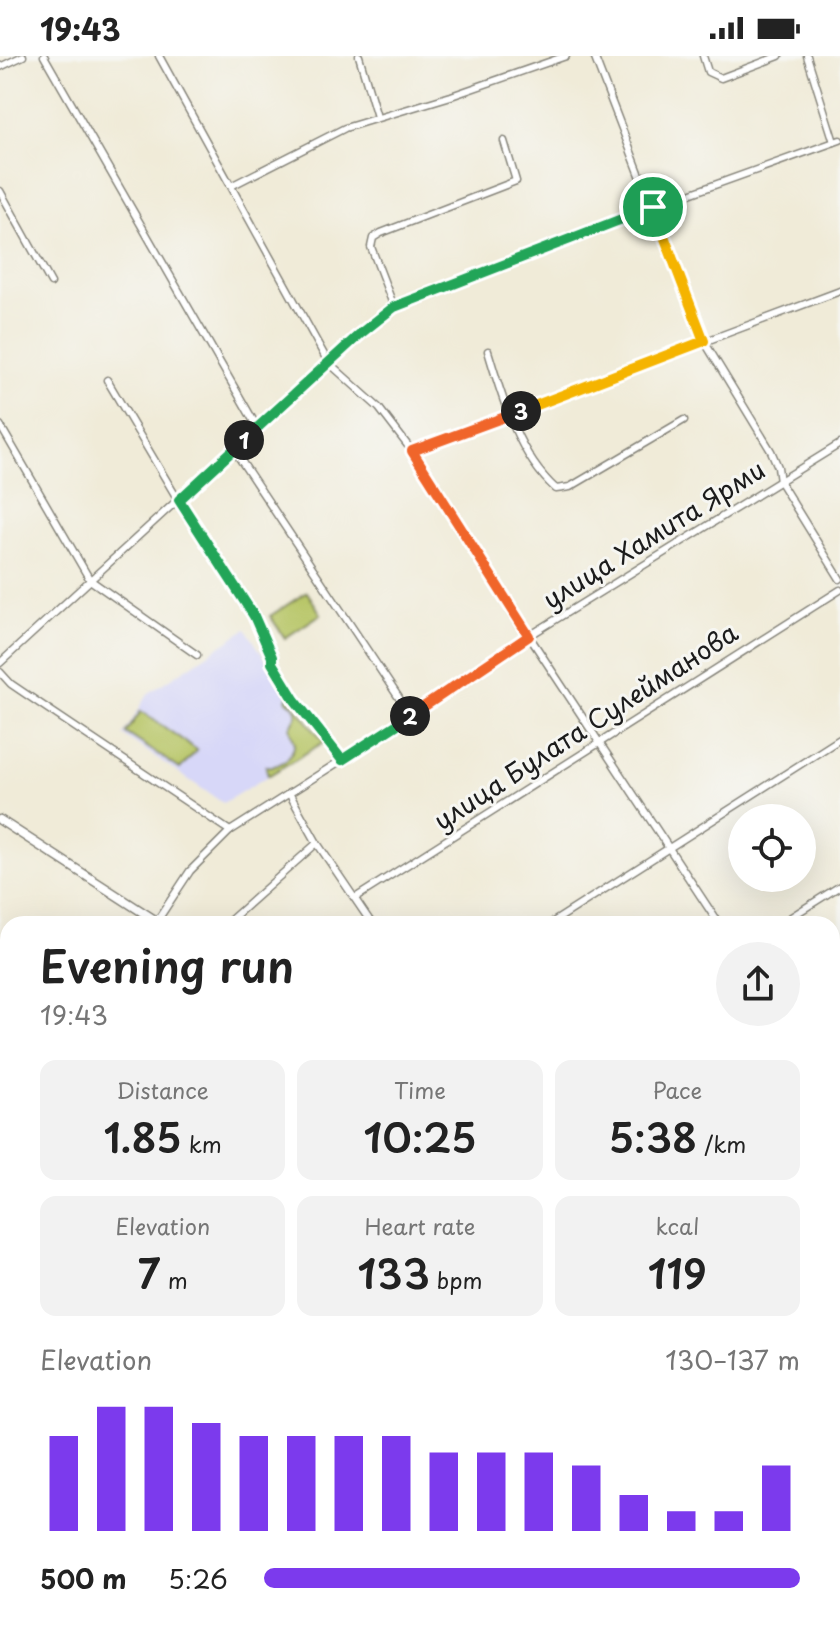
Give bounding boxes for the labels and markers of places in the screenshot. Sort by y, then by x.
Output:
pin [619,173,687,241]
pin: 3 [501,391,541,431]
pin: 1 [224,420,264,460]
pin: 2 [390,696,430,736]

